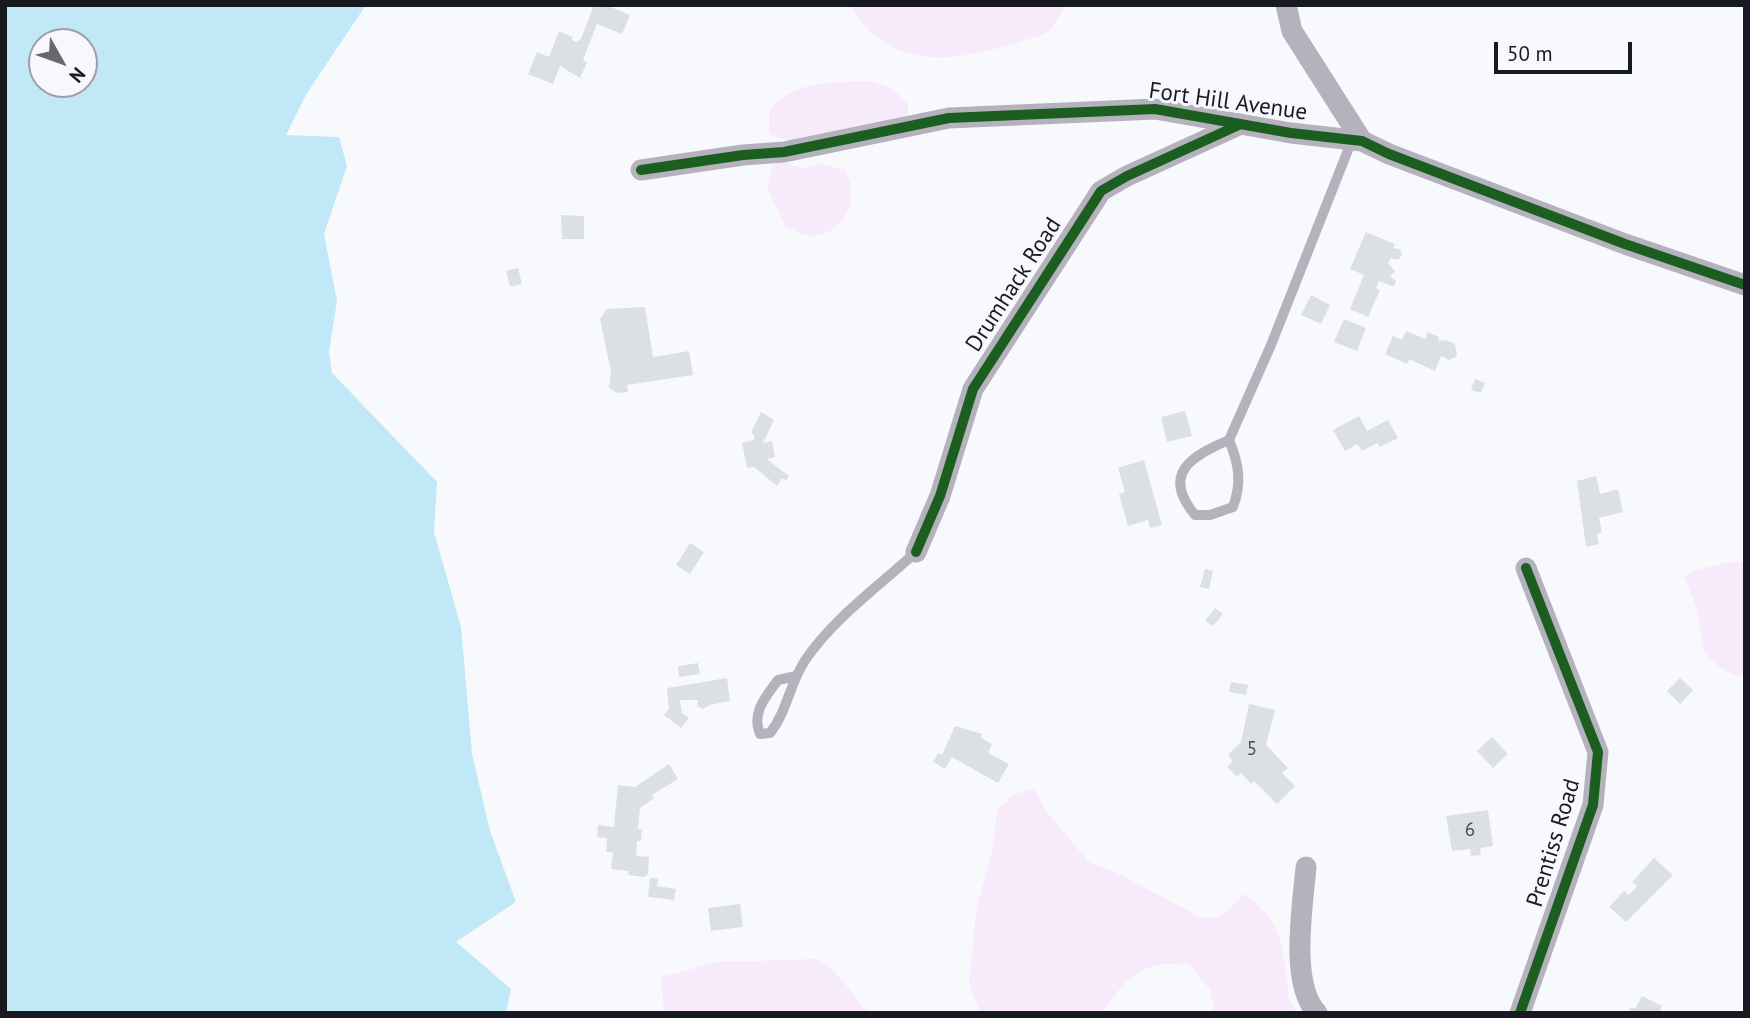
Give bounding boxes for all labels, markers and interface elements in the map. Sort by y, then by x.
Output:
north arrow [28,28,98,98]
scale bar [1498,28,1636,72]
text: 50 m [1507,40,1553,67]
text: N [64,63,91,88]
street label: Fort Hill Avenue [1147,77,1309,127]
street label: Drumhack Road [960,213,1068,357]
house number: 5 [1247,739,1257,761]
street label: Prentiss Road [1521,776,1587,910]
house number: 6 [1465,820,1475,842]

